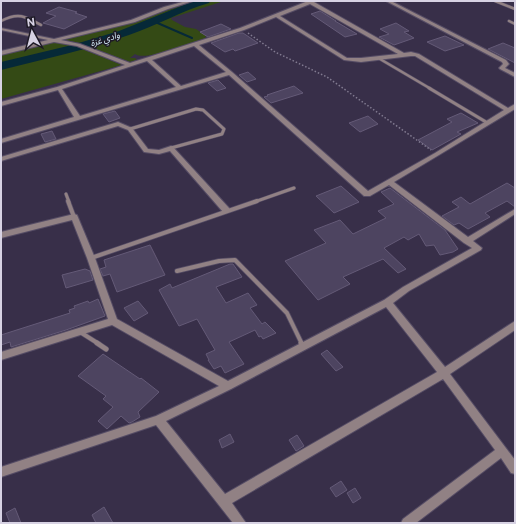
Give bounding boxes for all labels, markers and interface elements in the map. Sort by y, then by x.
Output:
north arrow [12,12,52,52]
text: N [26,15,36,29]
water label: وادي غزة [89,29,122,50]

